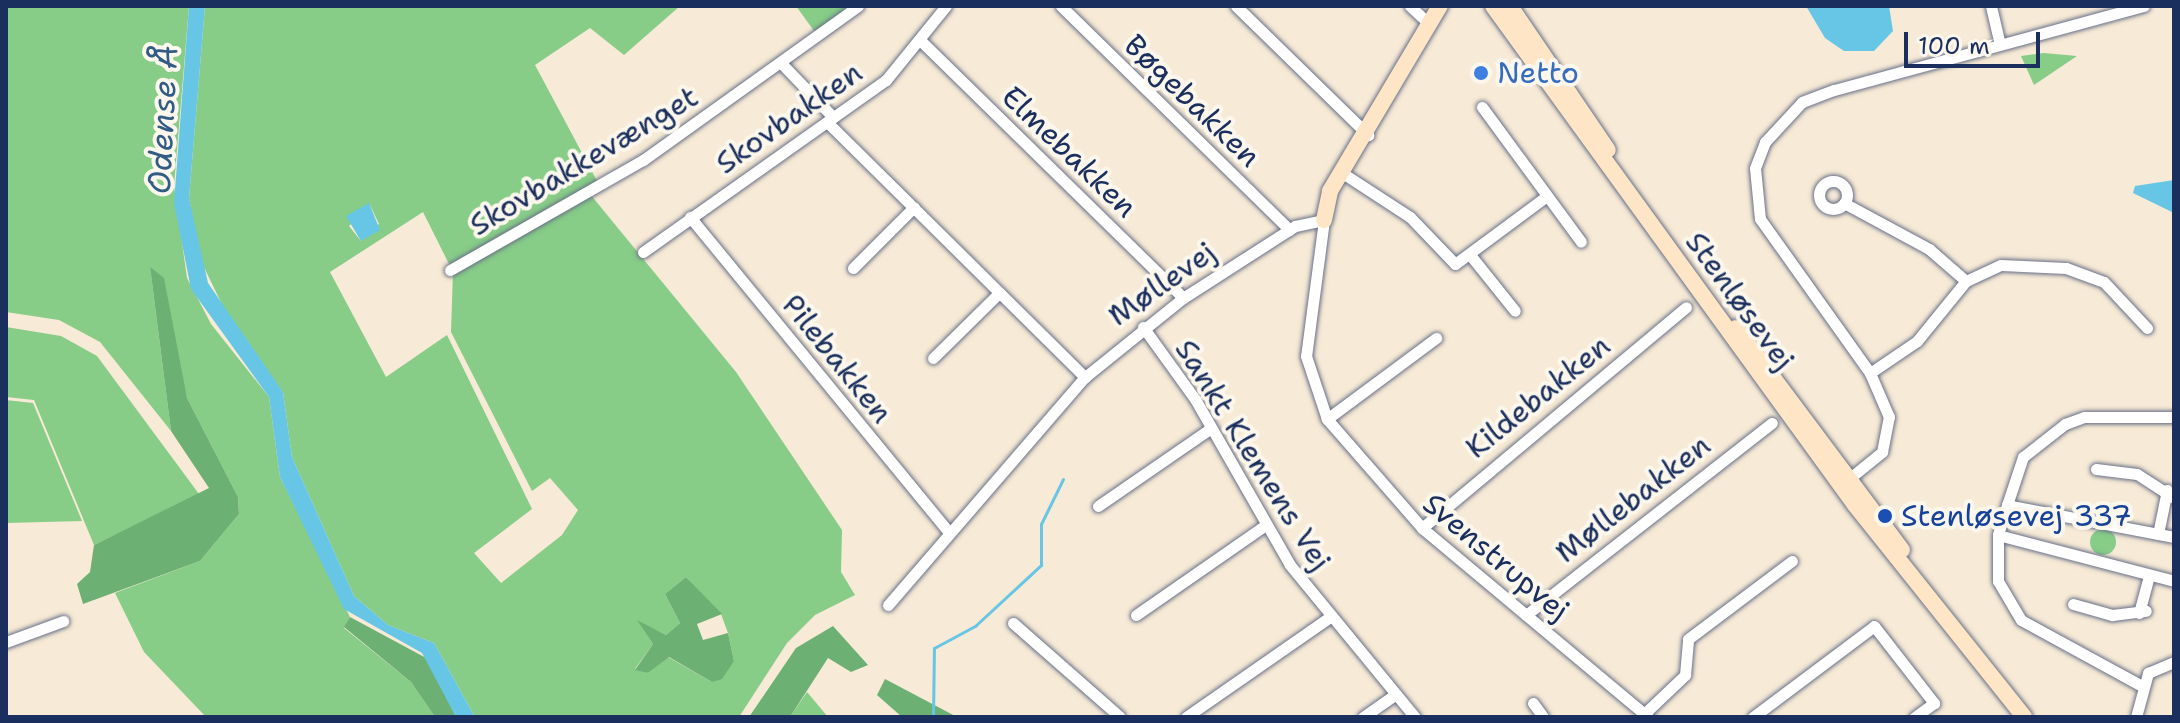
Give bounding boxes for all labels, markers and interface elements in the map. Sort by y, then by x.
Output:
scale bar [1908,16,2044,66]
street label: Bøgebakken [1117,27,1267,175]
text: 100 m [1918,30,1990,62]
water label: Odense Å [140,45,186,195]
street label: Skovbakken [709,54,869,182]
place label: Netto [1497,55,1579,91]
marker: Netto [1472,64,1490,82]
street label: Skovbakkevænget [463,79,705,243]
street label: Elmebakken [994,79,1144,225]
street label: Stenløsevej [1678,225,1802,377]
street label: Møllevej [1102,234,1222,334]
street label: Pilebakken [774,287,900,431]
street label: Kildebakken [1459,328,1617,466]
street label: Sankt Klemens Vej [1167,333,1339,577]
street label: Møllebakken [1548,427,1718,571]
street label: Svenstrupvej [1416,485,1576,629]
place label: Stenløsevej 337 [1901,498,2132,534]
marker: Stenløsevej 337 [1876,507,1894,525]

